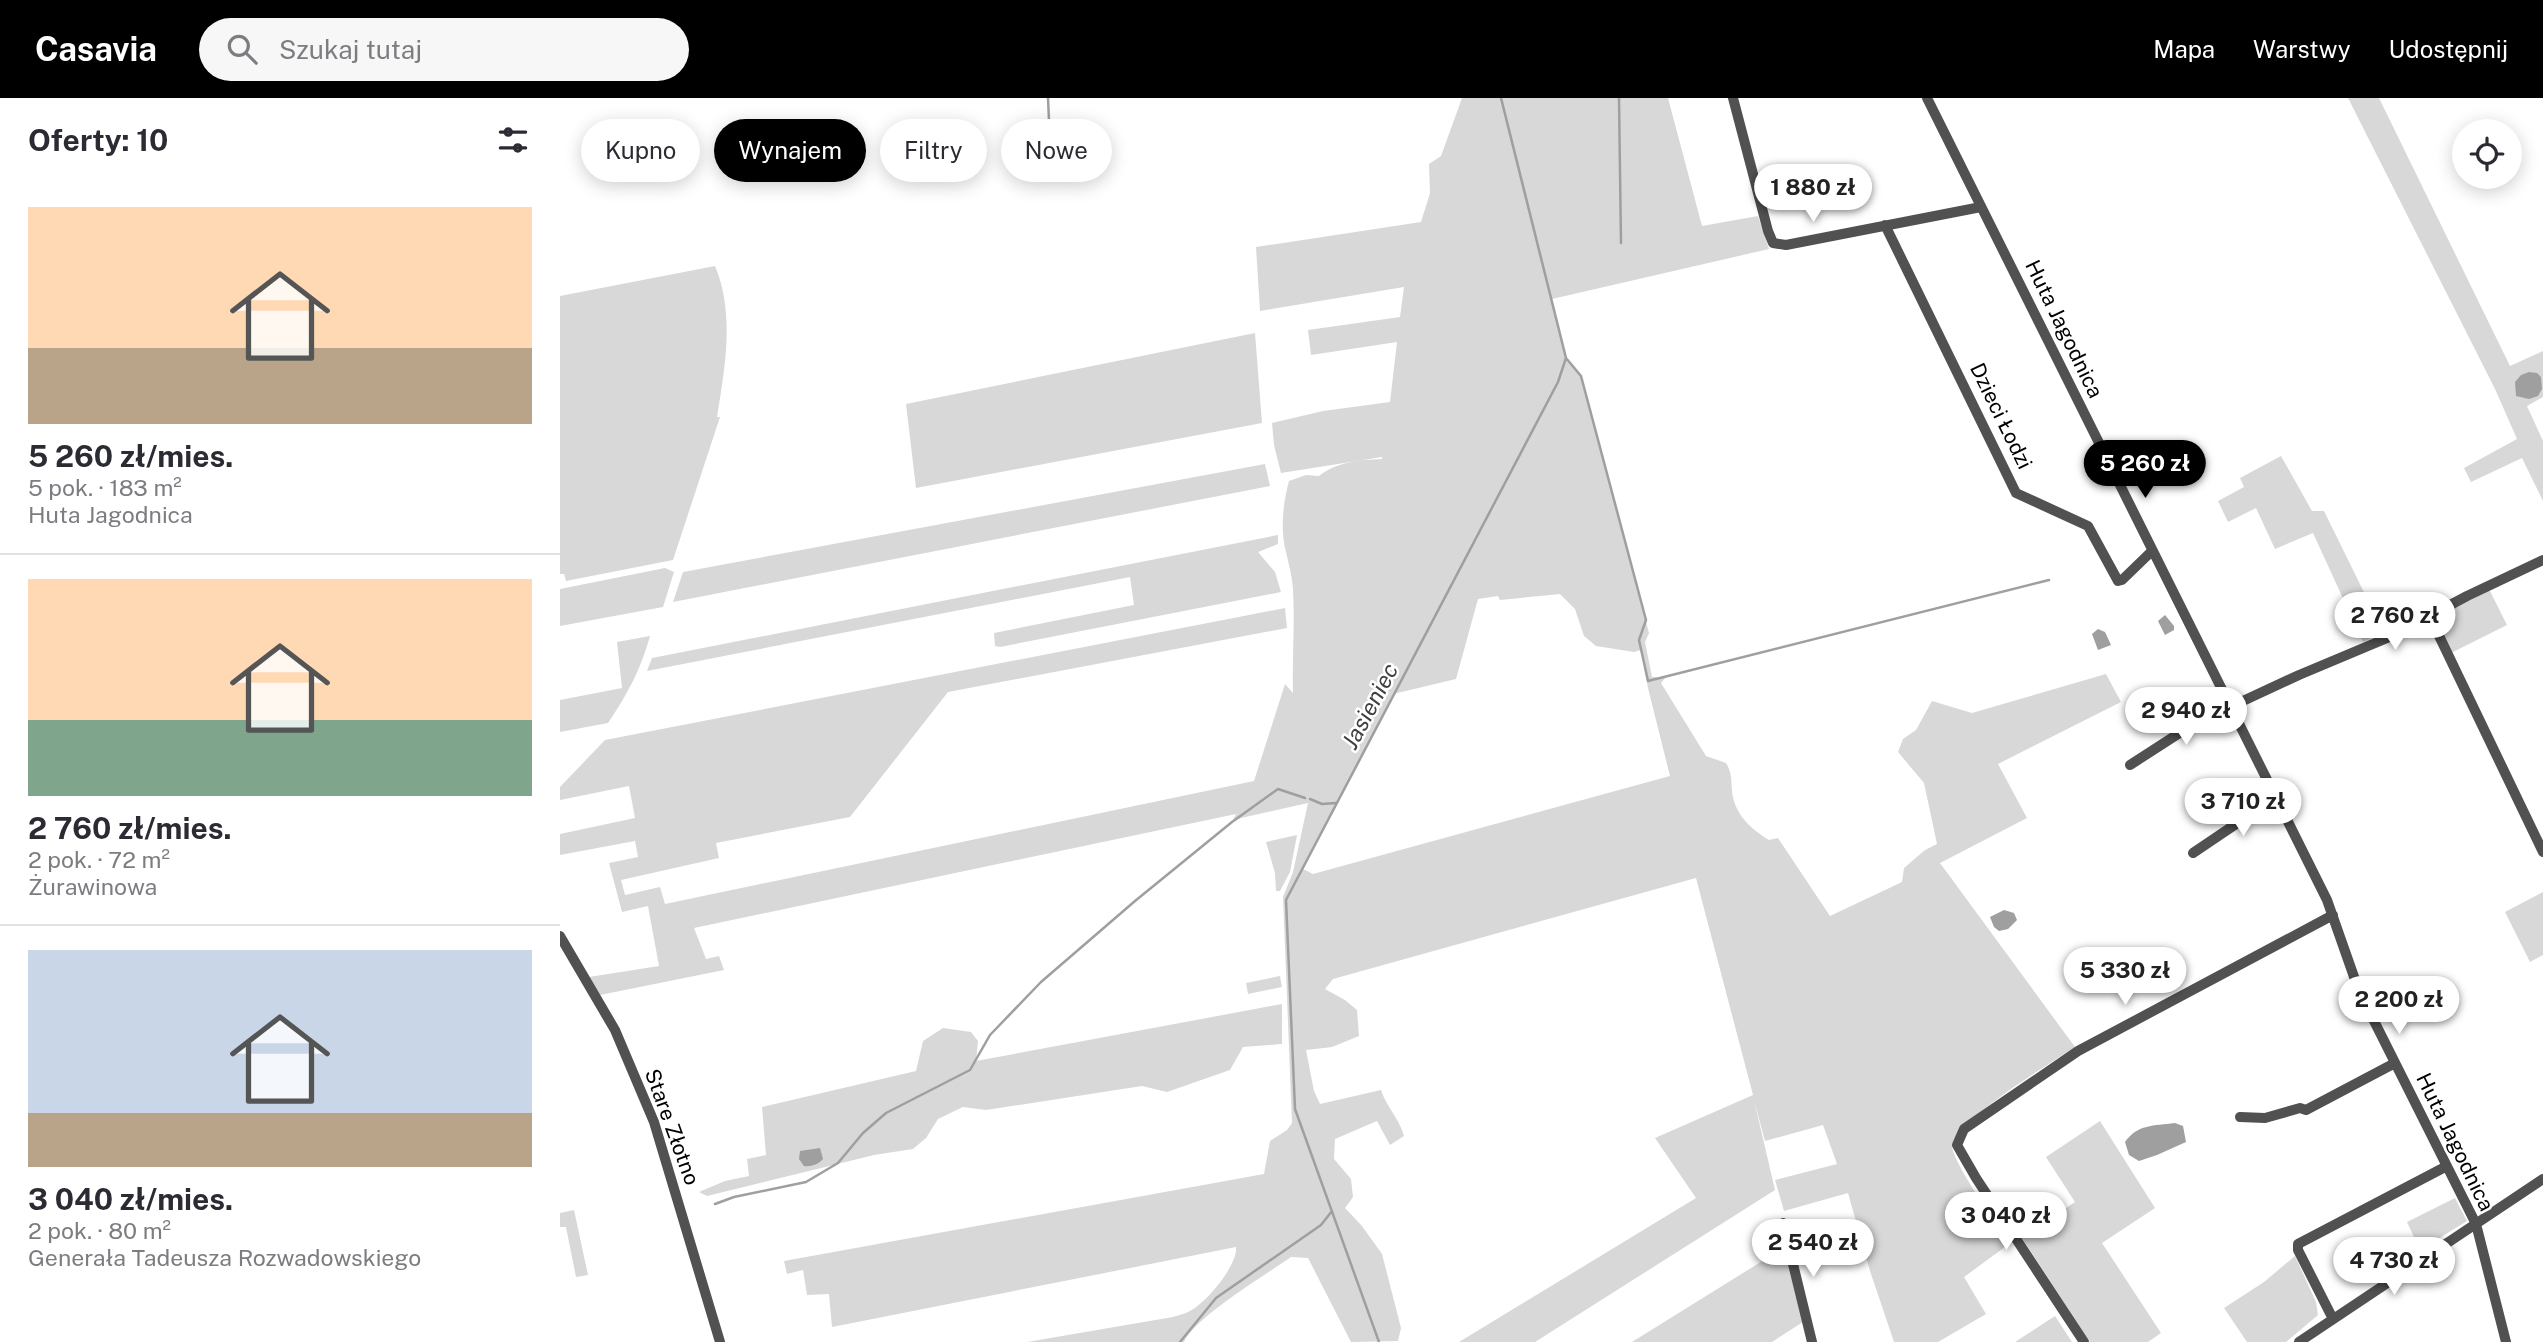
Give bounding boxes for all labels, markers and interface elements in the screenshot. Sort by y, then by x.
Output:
search box [199,18,689,81]
text: Casavia [35,30,157,68]
icon: search [223,30,261,68]
text: Szukaj tutaj [279,34,422,65]
text: Mapa [2153,35,2215,63]
text: Warstwy [2253,35,2351,63]
text: Udostępnij [2389,35,2508,63]
chip: Kupno [581,119,700,182]
chip: Wynajem [714,119,866,182]
chip: Filtry [880,119,987,182]
chip: Nowe [1001,119,1112,182]
map controls [2452,119,2522,189]
button: locate [2452,119,2522,189]
icon: filters [494,121,532,159]
text: Oferty: 10 [28,122,168,158]
pin: 1 880 zł [1741,164,1885,224]
text: 1 880 zł [1770,173,1856,200]
icon: home [217,253,343,379]
street label: Huta Jagodnica [2020,256,2109,402]
street label: Dzieci Łodzi [1965,359,2038,473]
text: 5 260 zł/mies. [28,438,233,474]
pin: 5 260 zł [2073,440,2217,500]
text: 5 260 zł [2100,449,2190,476]
text: 5 pok. · 183 m² [28,474,182,501]
text: Huta Jagodnica [28,501,193,528]
pin: 2 760 zł [2323,592,2467,652]
text: 2 760 zł [2350,601,2440,628]
icon: home [217,625,343,751]
water label: Jasieniec [1336,658,1403,753]
pin: 2 940 zł [2114,688,2258,747]
text: 2 940 zł [2141,696,2231,723]
pin: 3 710 zł [2171,778,2315,838]
text: 3 710 zł [2201,787,2285,814]
text: 2 760 zł/mies. [28,810,232,846]
text: 2 pok. · 72 m² [28,846,170,873]
text: Żurawinowa [28,873,157,900]
pin: 5 330 zł [2053,948,2197,1007]
text: 5 330 zł [2079,956,2171,983]
pin: 2 200 zł [2327,976,2471,1036]
text: 2 200 zł [2354,985,2444,1012]
icon: home [217,996,343,1122]
street label: Stare Złotno [640,1065,705,1188]
street label: Huta Jagodnica [2411,1069,2500,1215]
text: 3 040 zł/mies. [28,1181,233,1217]
pin: 3 040 zł [1934,1192,2078,1252]
text: 3 040 zł [1961,1201,2051,1228]
text: 2 pok. · 80 m² [28,1217,171,1244]
pin: 2 540 zł [1741,1220,1885,1279]
text: 2 540 zł [1768,1228,1858,1255]
pin: 4 730 zł [2322,1238,2466,1297]
text: Generała Tadeusza Rozwadowskiego [28,1244,421,1271]
text: 4 730 zł [2349,1246,2439,1273]

